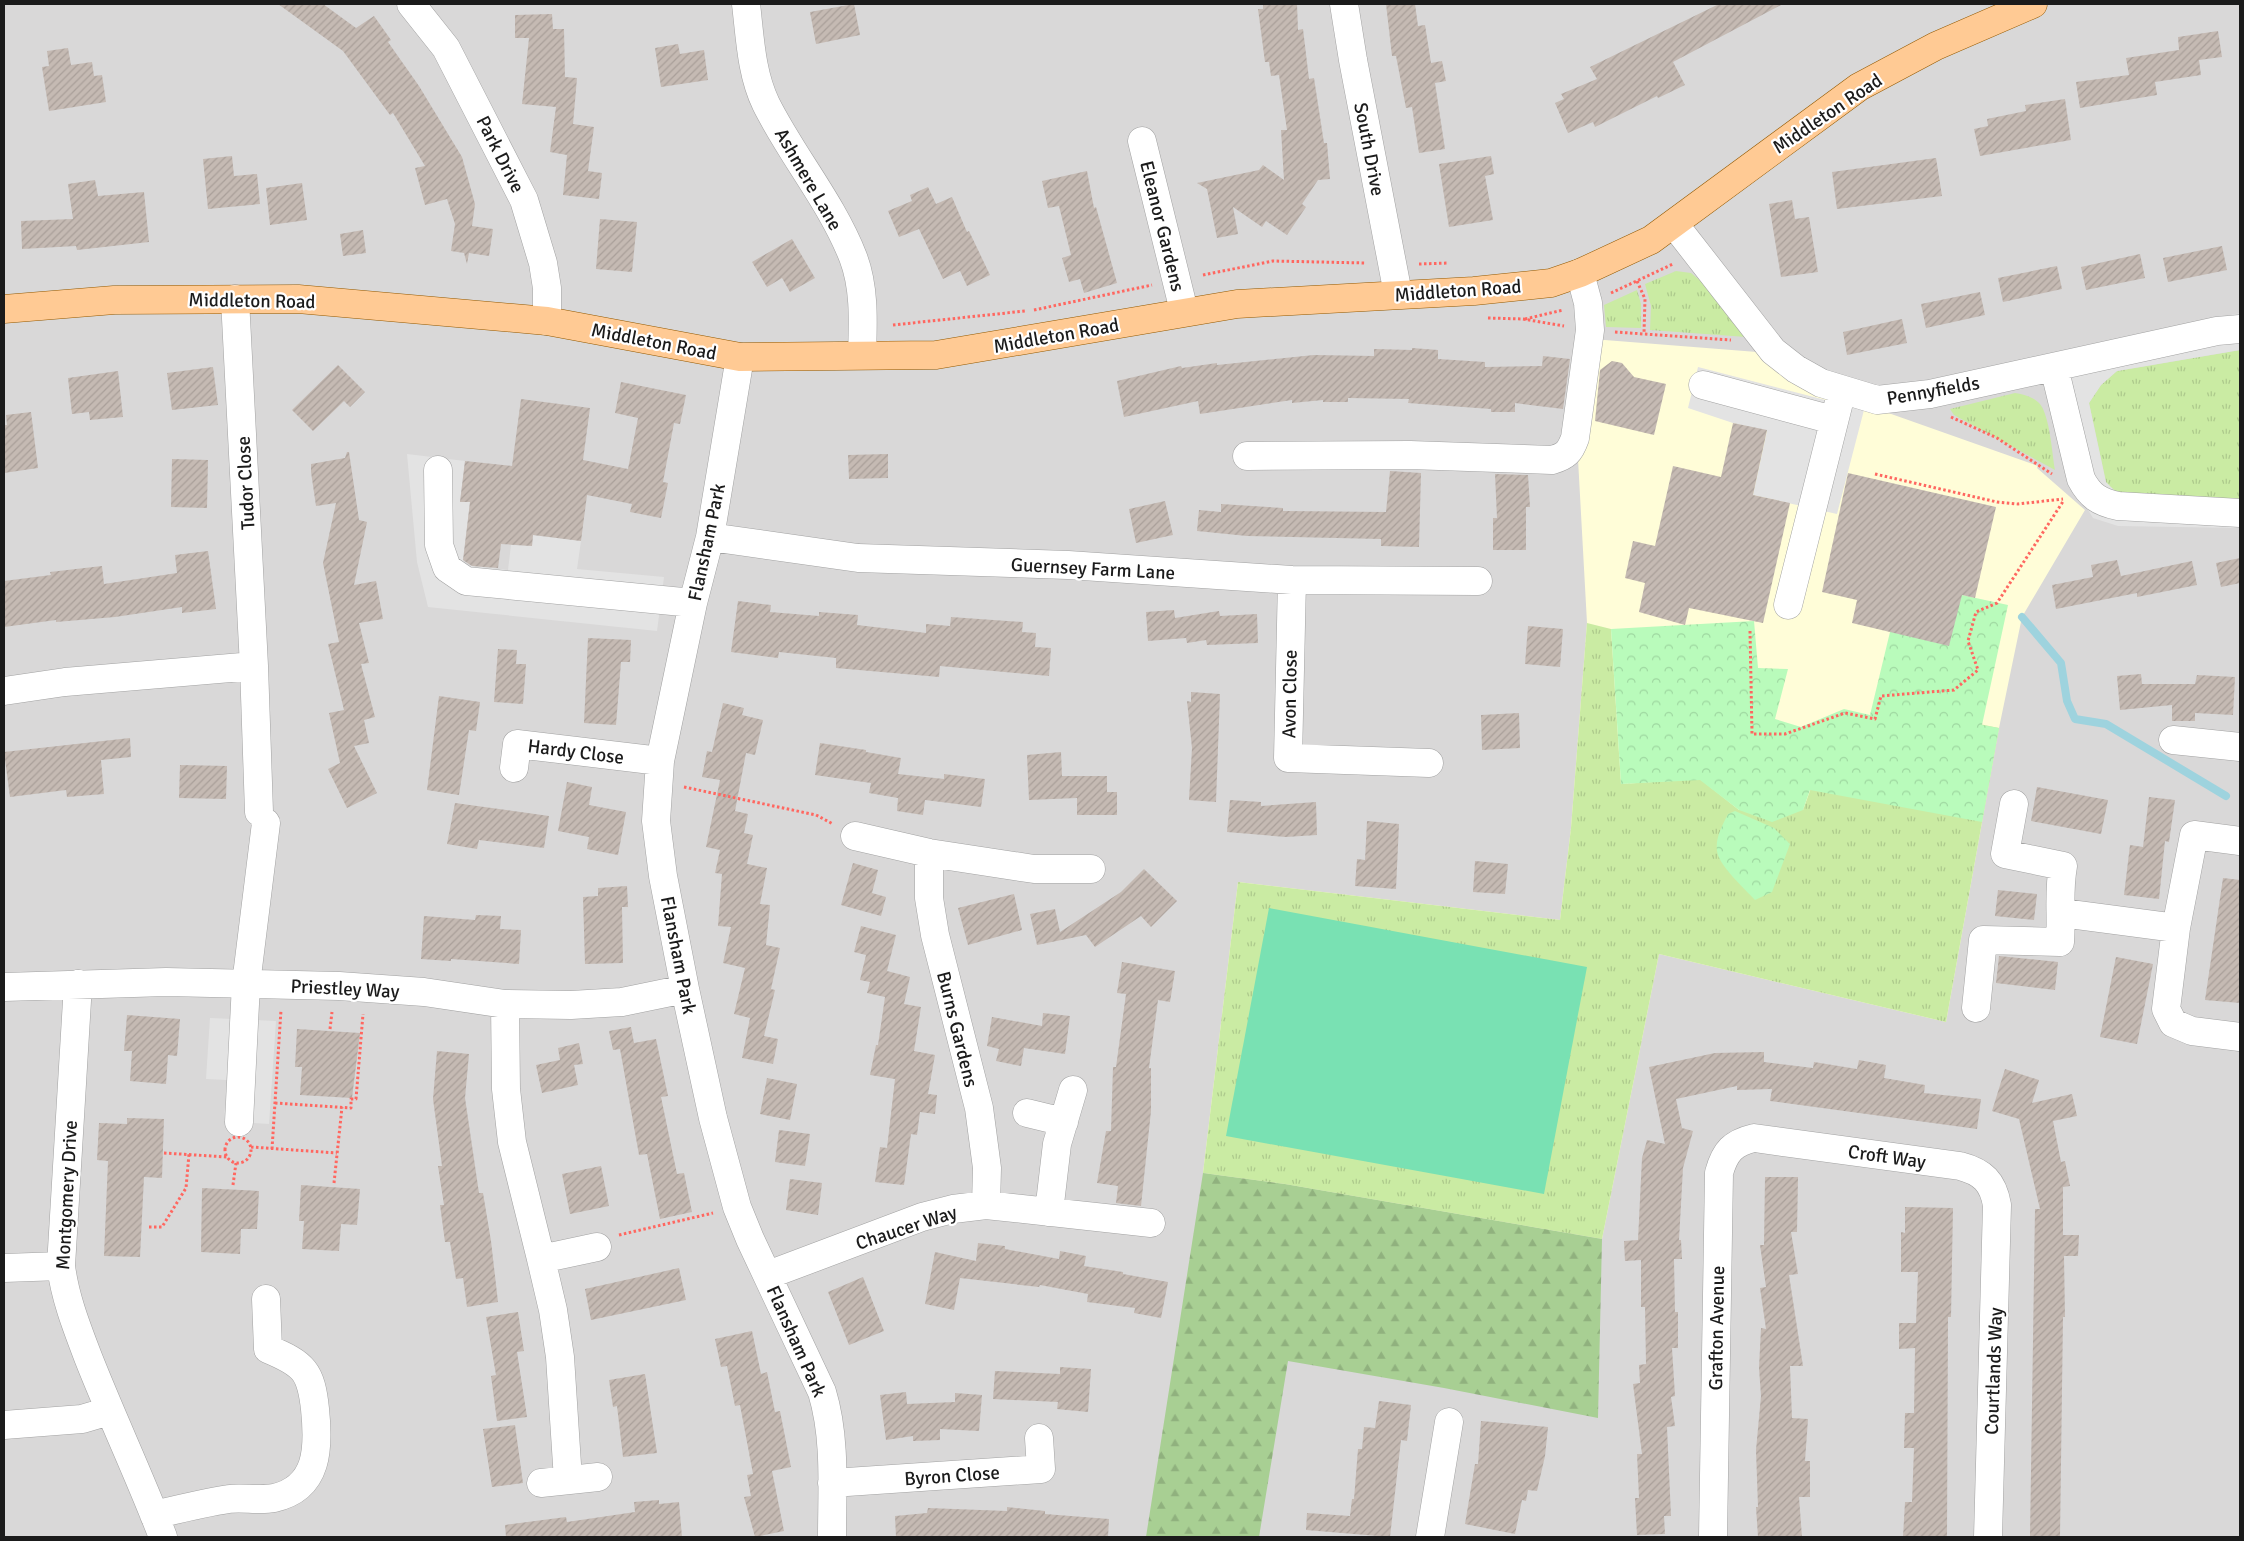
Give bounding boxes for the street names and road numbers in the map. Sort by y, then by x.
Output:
street label: Middleton Road [1768,68,1887,159]
street label: South Drive [1348,101,1390,198]
street label: Park Drive [471,112,530,197]
street label: Ashmere Lane [769,124,847,235]
street label: Eleanor Gardens [1134,159,1190,294]
street label: Middleton Road [1394,275,1522,307]
street label: Middleton Road [188,288,316,314]
street label: Middleton Road [992,313,1121,359]
street label: Middleton Road [589,318,718,366]
street label: Pennyfields [1885,371,1981,411]
street label: Tudor Close [232,435,260,530]
street label: Flansham Park [683,481,731,603]
street label: Guernsey Farm Lane [1010,553,1176,585]
street label: Avon Close [1277,649,1303,739]
street label: Hardy Close [526,734,625,770]
street label: Flansham Park [655,894,701,1017]
street label: Burns Gardens [931,969,983,1090]
street label: Priestley Way [290,974,400,1004]
street label: Montgomery Drive [51,1120,83,1270]
street label: Croft Way [1846,1140,1927,1174]
street label: Chaucer Way [853,1200,960,1256]
street label: Grafton Avenue [1704,1265,1730,1391]
street label: Flansham Park [761,1282,832,1401]
street label: Courtlands Way [1980,1307,2008,1435]
street label: Byron Close [903,1461,1001,1491]

